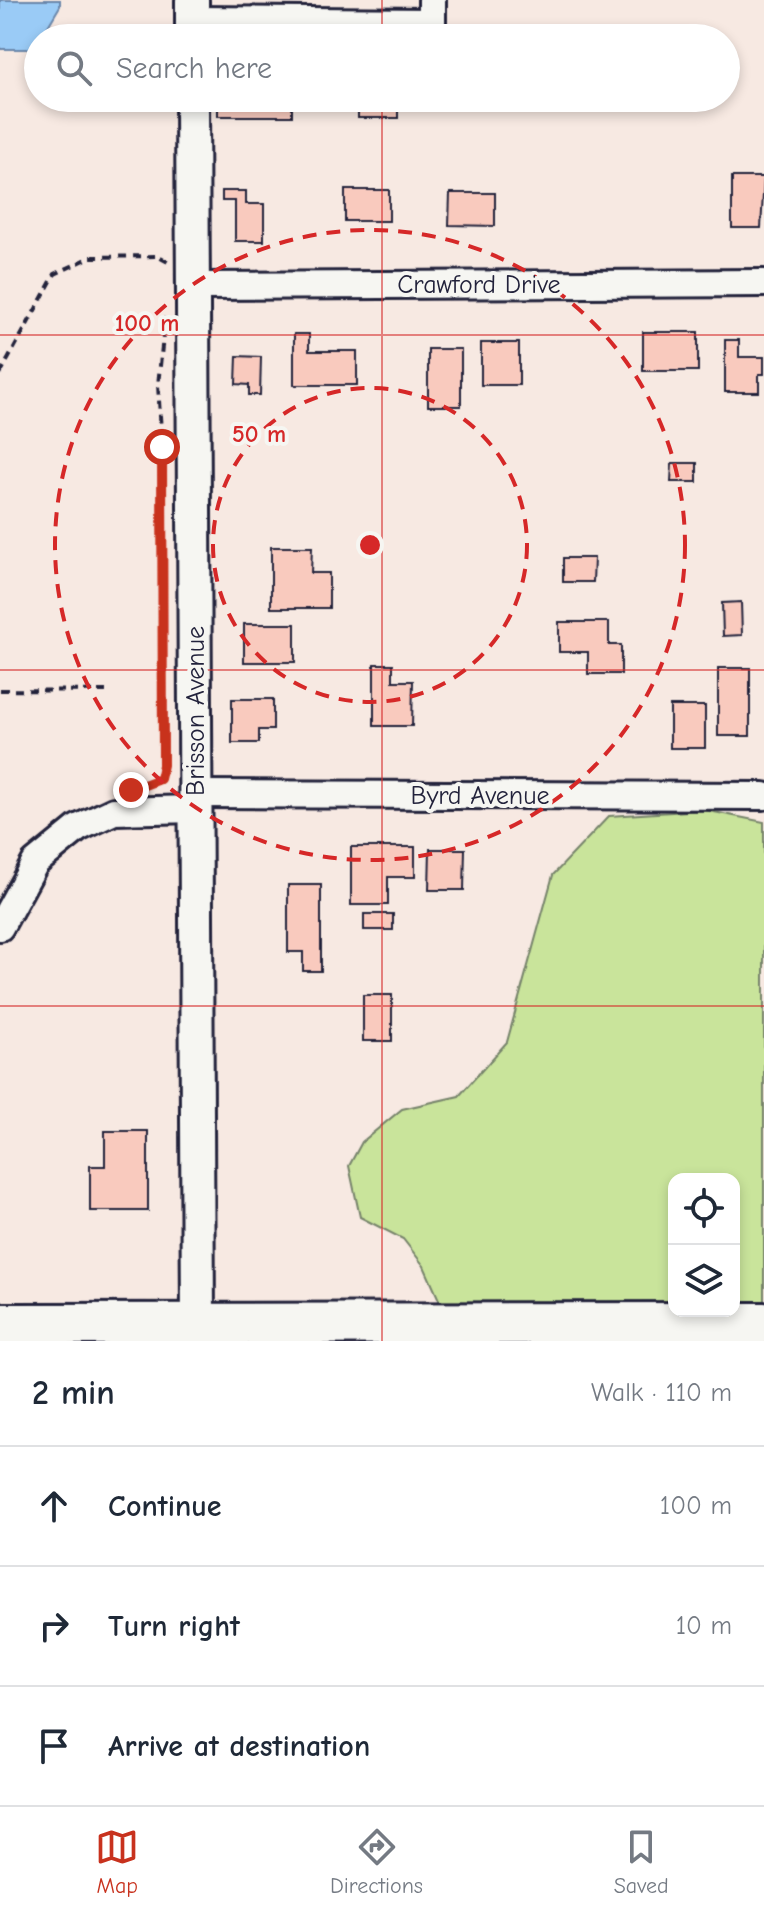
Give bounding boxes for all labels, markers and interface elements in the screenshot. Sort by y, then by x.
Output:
search box [24,24,740,112]
icon: search [52,46,96,90]
text: Search here [116,51,272,86]
street label: Crawford Drive [397,270,561,300]
text: 100 m [115,309,179,337]
text: 50 m [232,420,286,448]
route start [144,429,180,465]
centre of rings [356,531,384,559]
street label: Brisson Avenue [181,626,211,796]
route end [113,772,149,808]
street label: Byrd Avenue [411,781,549,811]
map controls [668,1173,740,1317]
button: locate [668,1173,740,1245]
button: layers [668,1245,740,1317]
text: 2 min [32,1373,115,1413]
text: Walk · 110 m [591,1378,732,1408]
icon: ahead [32,1484,76,1528]
text: Continue [108,1489,222,1524]
text: 100 m [660,1491,732,1521]
icon: right [32,1604,76,1648]
text: Turn right [108,1609,240,1644]
text: 10 m [676,1611,732,1641]
icon: arrive [32,1724,76,1768]
text: Arrive at destination [108,1729,370,1764]
tab: Map [95,1825,139,1899]
tab: Directions [330,1825,423,1899]
tab: Saved [614,1825,669,1899]

